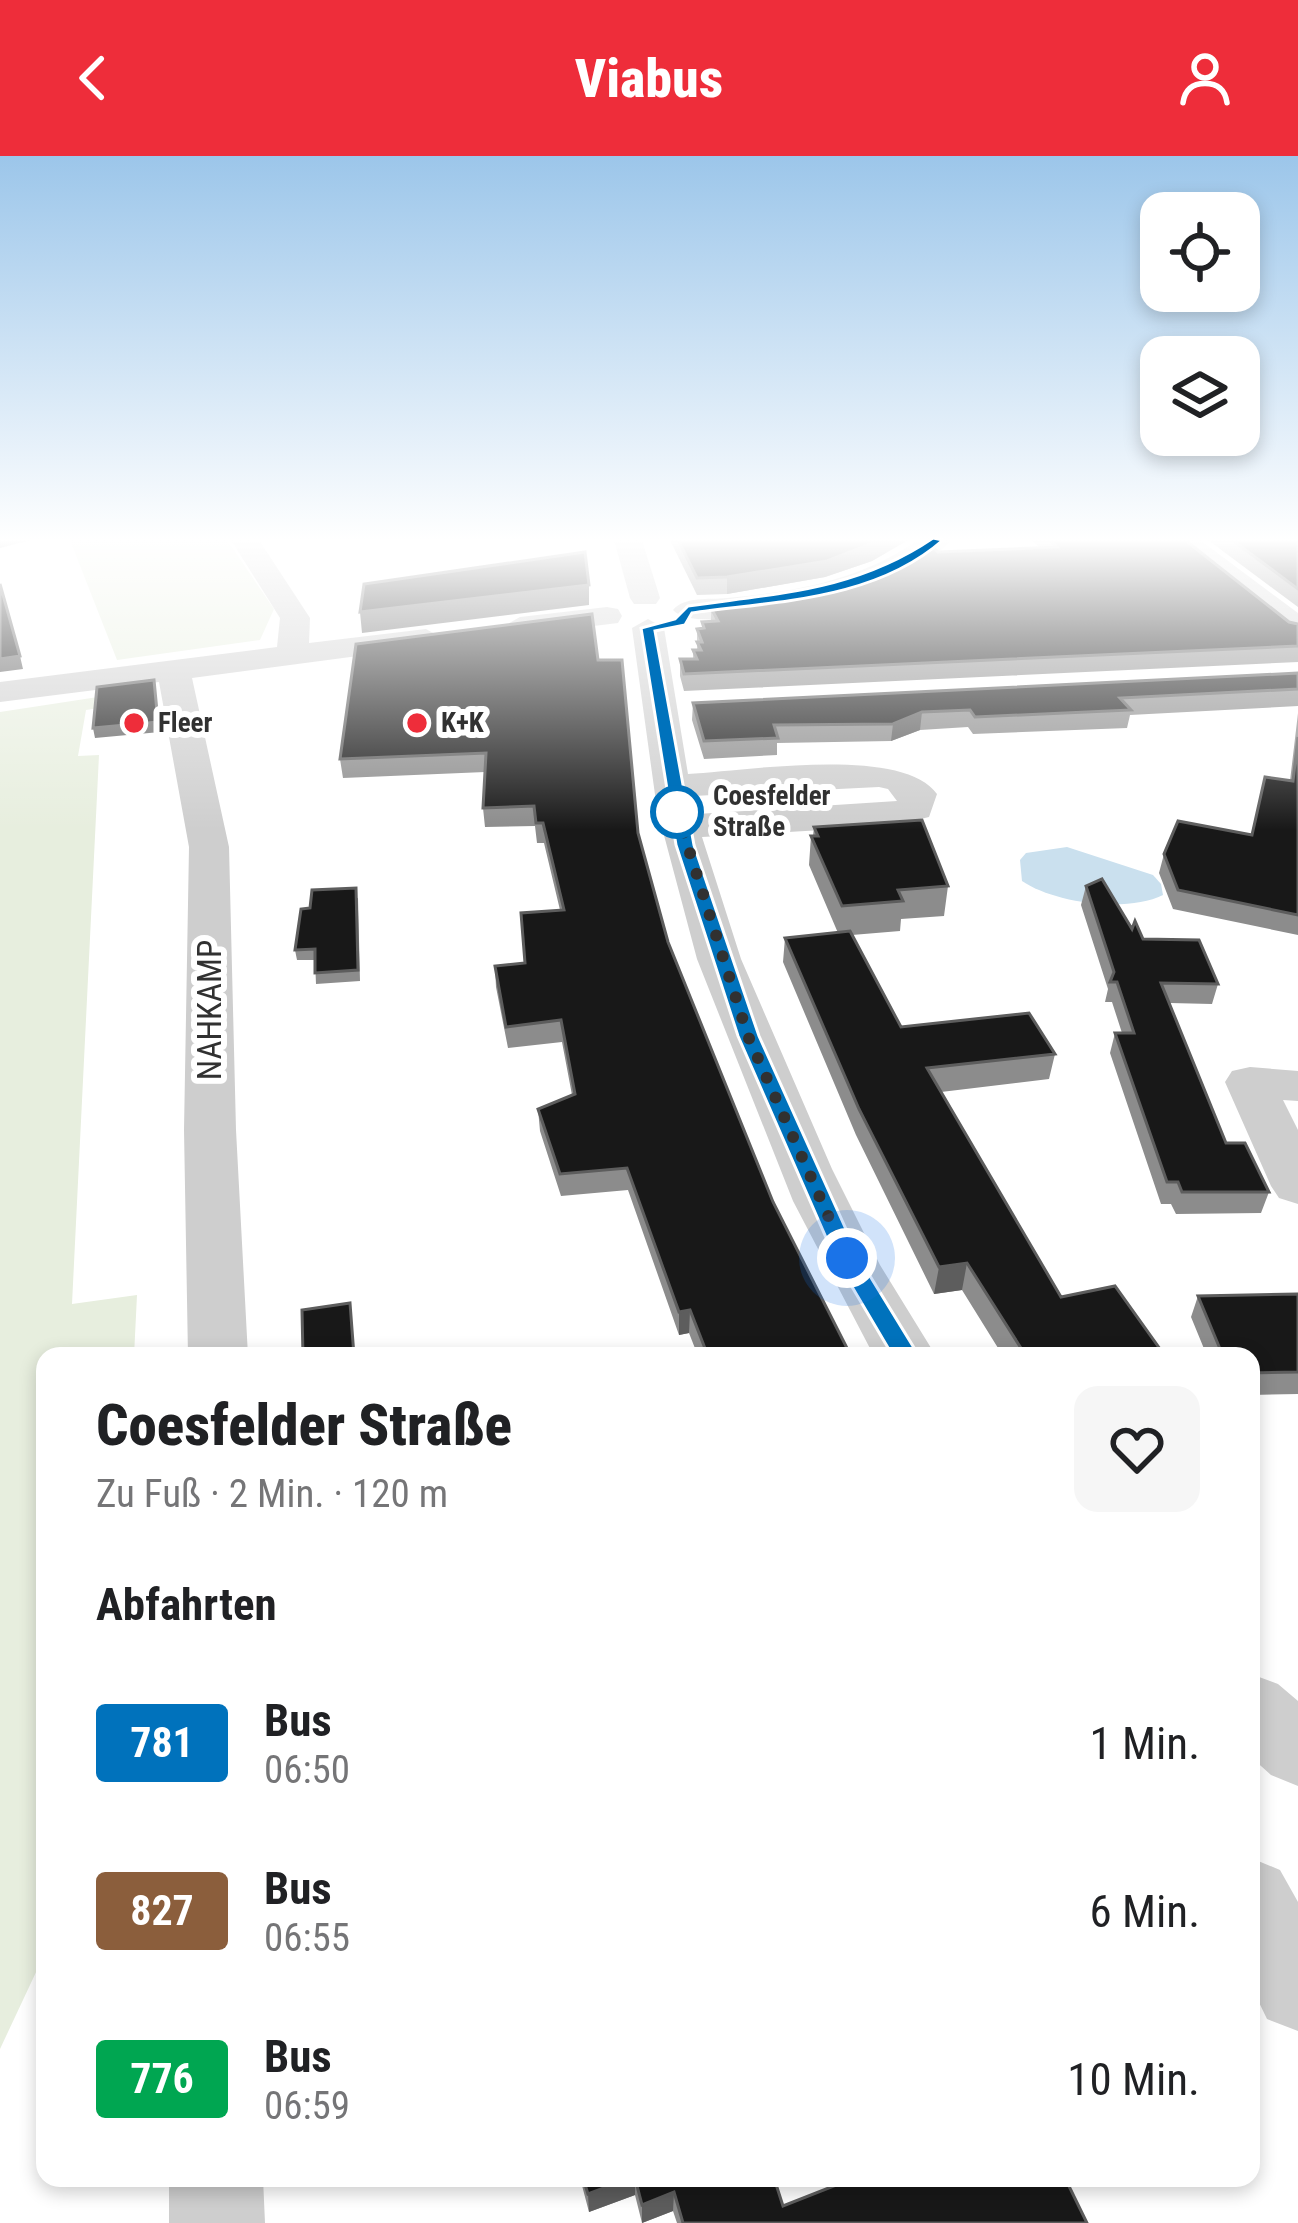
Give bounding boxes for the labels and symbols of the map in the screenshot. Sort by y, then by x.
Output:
place label: Fleer [158,707,212,739]
place label: K+K [441,707,485,739]
marker: Fleer [121,710,147,736]
marker: K+K [404,710,430,736]
place label: Coesfelder Straße [713,780,831,843]
marker: Coesfelder Straße [652,787,702,837]
street label: NAHKAMP [190,940,229,1080]
your location [817,1228,877,1288]

